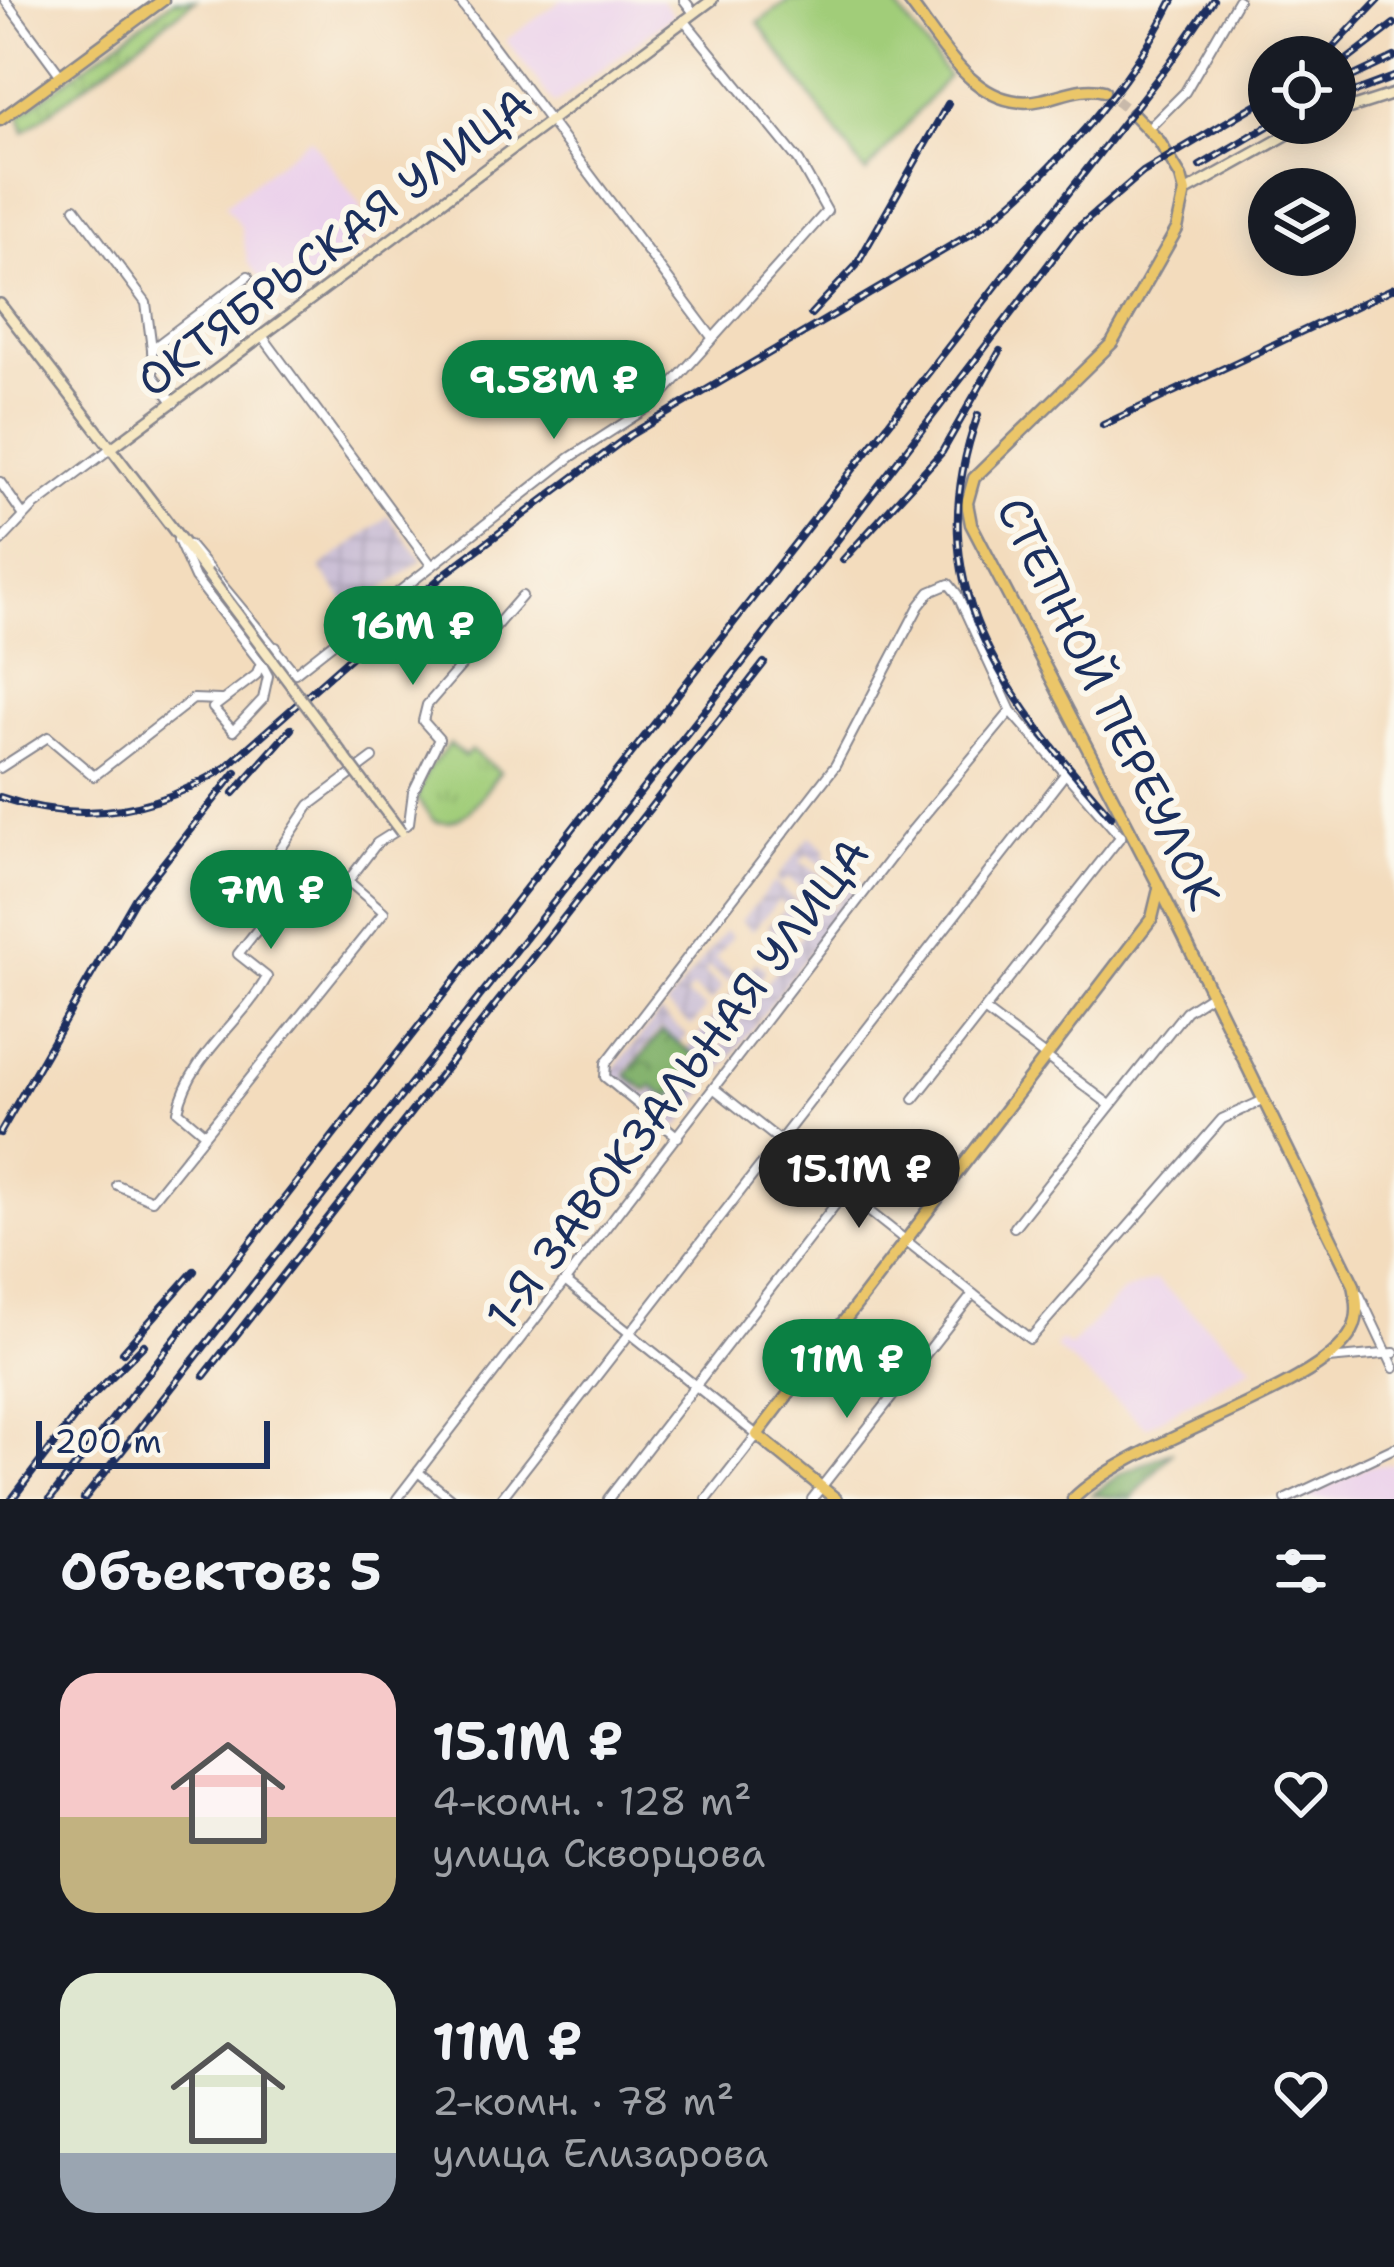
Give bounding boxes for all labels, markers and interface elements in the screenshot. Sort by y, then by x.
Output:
map controls [1248,36,1356,276]
button: locate [1248,36,1356,144]
street label: ОКТЯБРЬСКАЯ УЛИЦА [124,74,544,410]
button: layers [1248,168,1356,276]
pin: 9.58M ₽ [443,340,665,442]
text: 9.58M ₽ [469,353,639,405]
street label: СТЕПНОЙ ПЕРЕУЛОК [983,487,1235,919]
pin: 16M ₽ [329,586,497,688]
text: 16M ₽ [351,599,475,651]
street label: 1-Я ЗАВОКЗАЛЬНАЯ УЛИЦА [472,826,882,1342]
pin: 7M ₽ [200,850,342,952]
text: 7M ₽ [217,863,325,915]
pin: 15.1M ₽ [748,1129,970,1231]
text: 15.1M ₽ [786,1142,932,1194]
pin: 11M ₽ [763,1319,931,1421]
text: 11M ₽ [789,1332,905,1384]
scale bar [36,1415,270,1468]
text: 200 m [54,1419,162,1464]
text: Объектов: 5 [60,1537,382,1605]
icon: filters [1268,1538,1334,1604]
text: 15.1M ₽ [432,1707,624,1775]
icon: home [156,1721,300,1865]
icon: heart [1268,1760,1334,1826]
text: 4-комн. · 128 m² [432,1775,752,1827]
text: улица Скворцова [432,1827,765,1879]
text: 11M ₽ [432,2007,583,2075]
icon: home [156,2021,300,2165]
icon: heart [1268,2060,1334,2126]
text: 2-комн. · 78 m² [432,2075,734,2127]
text: улица Елизарова [432,2127,768,2179]

